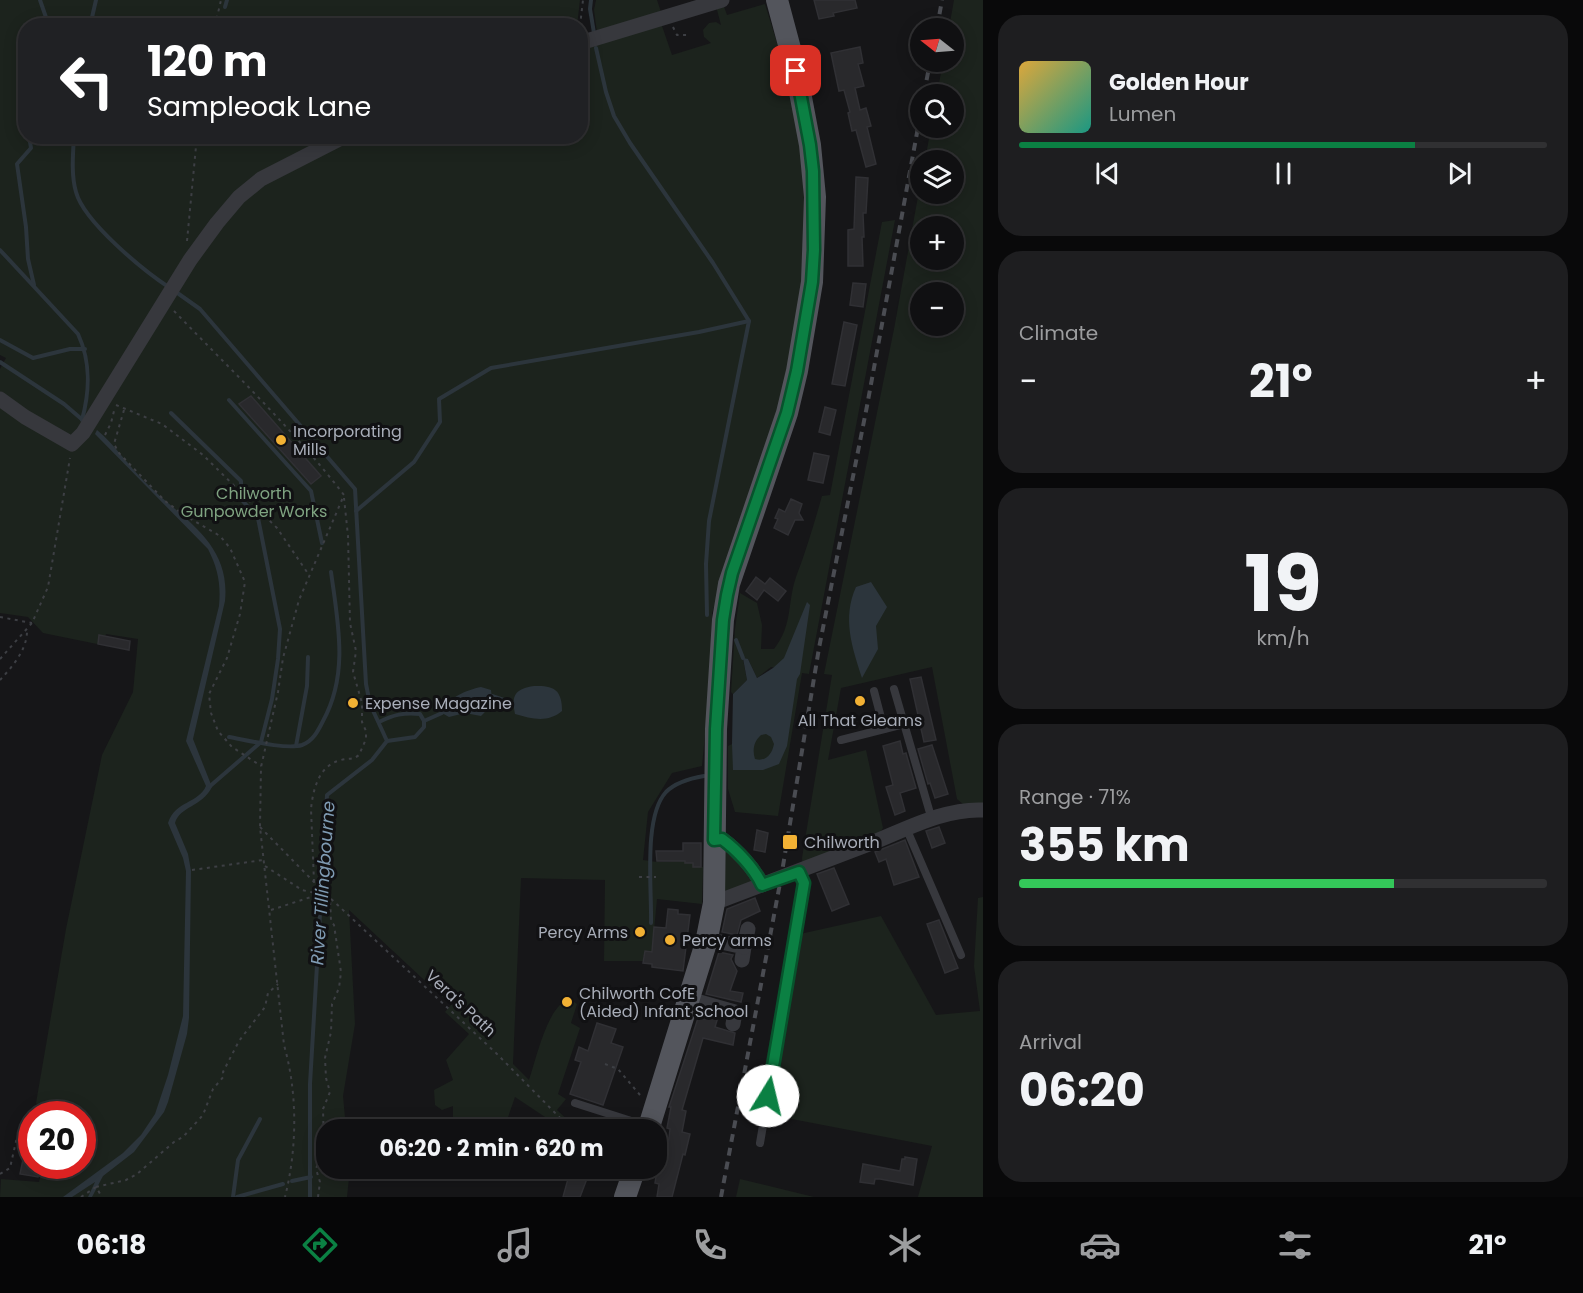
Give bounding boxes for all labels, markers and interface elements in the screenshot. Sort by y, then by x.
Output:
north arrow [910,18,964,72]
map controls [910,18,964,336]
text: 120 m [147,32,268,91]
icon: left [48,42,126,120]
pin [770,45,821,96]
icon: arrive [779,54,812,87]
text: Golden Hour [1109,67,1249,98]
button: search [910,84,964,138]
text: Sampleoak Lane [147,88,371,125]
text: Lumen [1109,100,1176,128]
button: layers [910,150,964,204]
icon: previous [1091,157,1124,190]
icon: pause [1267,157,1300,190]
icon: next [1443,157,1476,190]
button: + [910,216,964,270]
button: − [910,282,964,336]
text: Climate [1019,319,1098,347]
text: 21° [1249,350,1313,413]
text: − [1019,358,1037,405]
text: + [1524,358,1547,405]
place label: Incorporating Mills [293,420,402,461]
marker: Incorporating Mills [274,433,288,447]
park label: Chilworth Gunpowder Works [181,482,327,523]
text: 19 [1244,529,1322,638]
text: km/h [1256,624,1310,652]
place label: Expense Magazine [365,692,512,715]
marker: All That Gleams [853,694,867,708]
marker: Expense Magazine [346,696,360,710]
place label: All That Gleams [798,709,922,732]
text: Range · 71% [1019,783,1131,811]
water label: River Tillingbourne [304,800,341,966]
text: 355 km [1019,814,1190,877]
place label: Chilworth [804,831,880,854]
marker: Chilworth [781,833,799,851]
place label: Percy Arms [538,921,628,944]
marker: Percy Arms [633,925,647,939]
place label: Percy arms [682,929,772,952]
marker: Percy arms [663,933,677,947]
street label: Vera's Path [420,965,501,1042]
place label: Chilworth CofE (Aided) Infant School [579,982,748,1023]
marker: Chilworth CofE (Aided) Infant School [560,995,574,1009]
text: Arrival [1019,1028,1082,1056]
text: 06:20 [1019,1059,1145,1122]
position arrow [736,1064,800,1128]
speed limit sign: 20 [18,1101,96,1179]
text: 06:20 · 2 min · 620 m [379,1133,604,1164]
icon: directions [299,1224,341,1266]
icon: music [494,1224,536,1266]
icon: phone [689,1224,731,1266]
icon: climate [884,1224,926,1266]
icon: car [1079,1224,1121,1266]
icon: filters [1274,1224,1316,1266]
text: 06:18 [76,1226,147,1263]
text: 21° [1468,1226,1507,1263]

